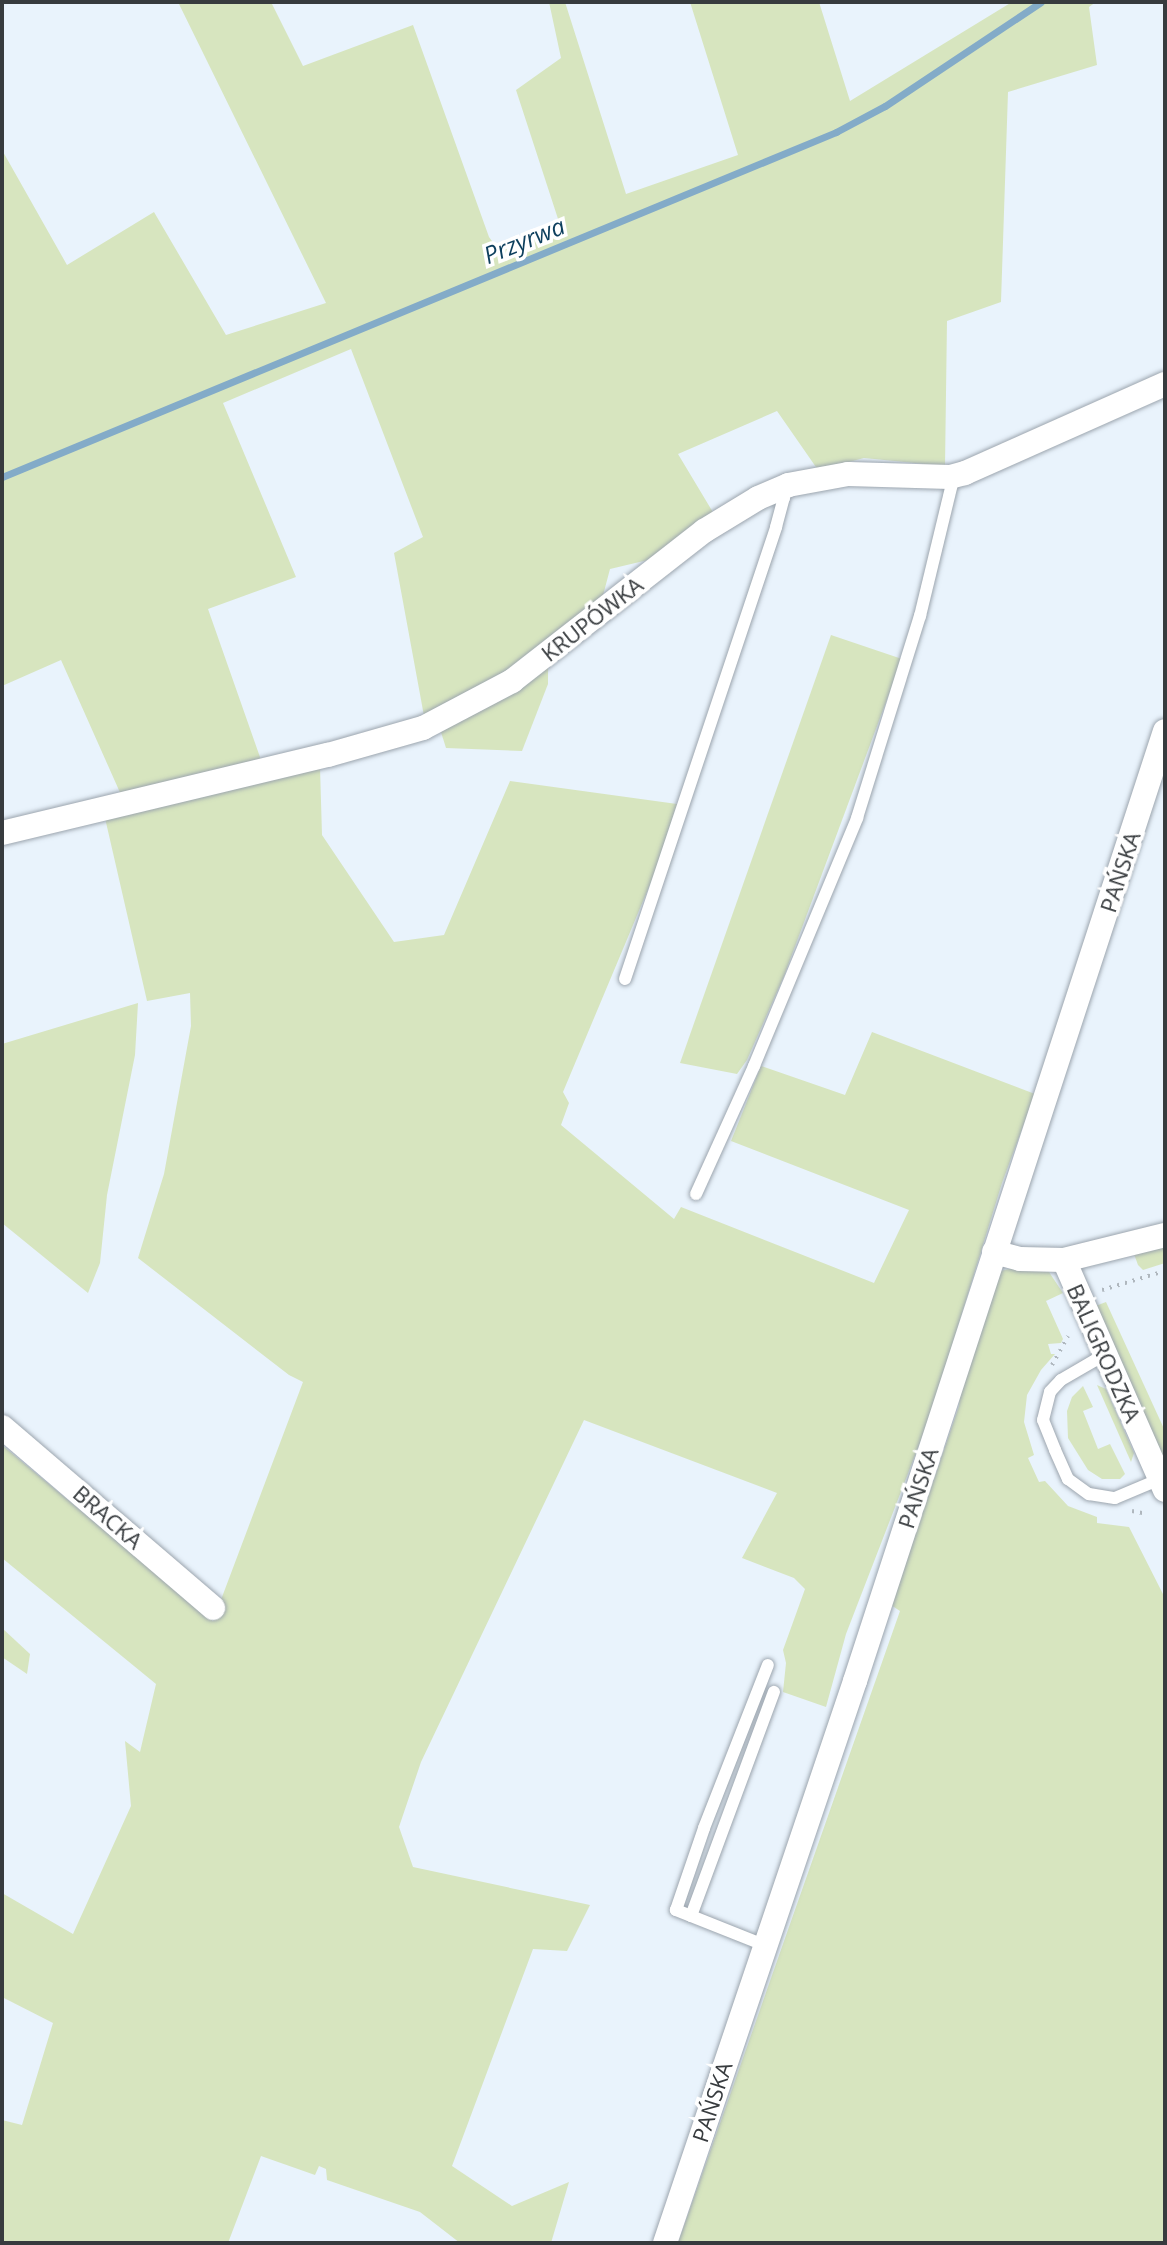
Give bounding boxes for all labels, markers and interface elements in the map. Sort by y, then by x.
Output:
water label: Przyrwa [479,211,569,269]
street label: KRUPÓWKA [536,571,648,667]
street label: PAŃSKA [1095,828,1145,916]
street label: BALIGRODZKA [1062,1280,1146,1426]
street label: PAŃSKA [893,1444,943,1532]
street label: BRACKA [68,1480,148,1554]
street label: PAŃSKA [687,2058,737,2146]

